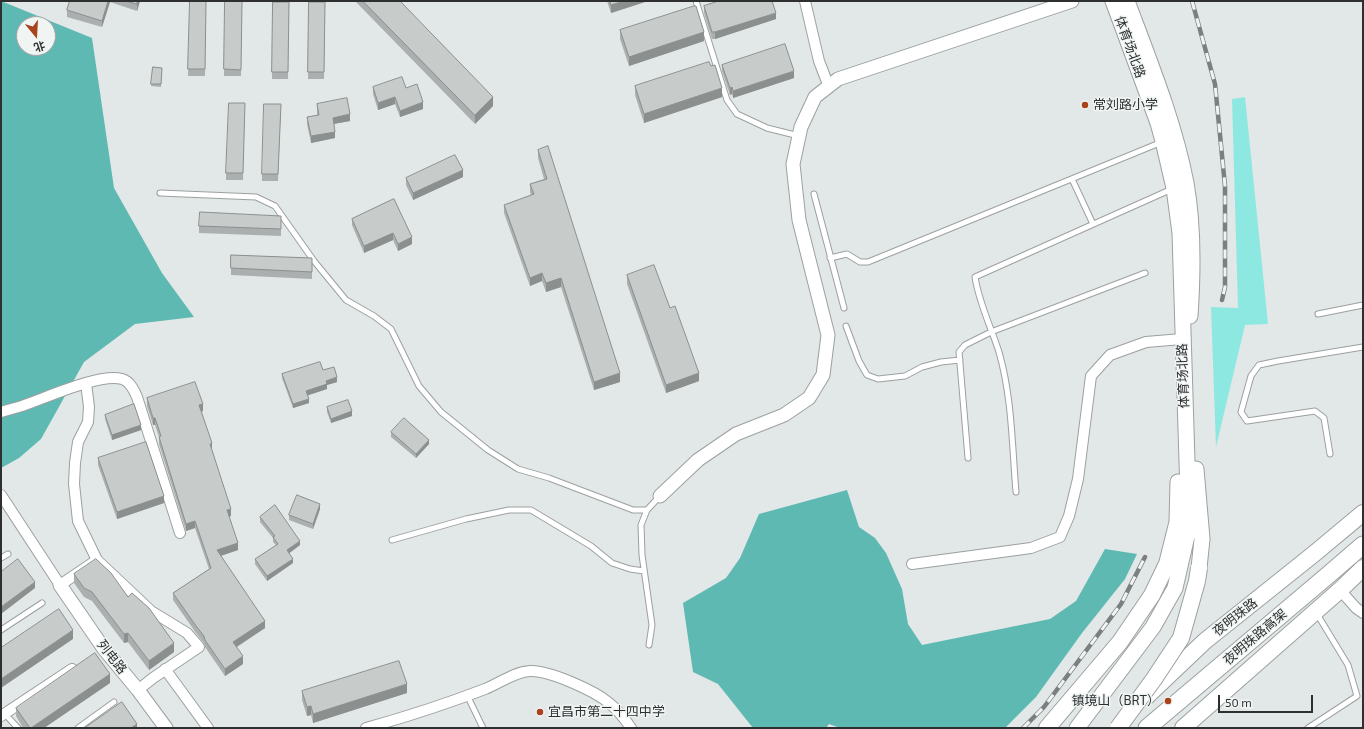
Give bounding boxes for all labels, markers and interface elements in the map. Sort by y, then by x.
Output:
street label: 体育场北路 [1112,14,1148,80]
north arrow [16,16,56,56]
text: 北 [32,39,47,55]
place label: 常刘路小学 [1093,97,1158,113]
marker: 常刘路小学 [1080,100,1090,110]
street label: 体育场北路 [1174,343,1192,409]
street label: 夜明珠路 [1210,595,1260,639]
street label: 夜明珠路高架 [1220,606,1290,668]
street label: 列电路 [94,637,130,677]
scale bar [1220,687,1315,713]
place label: 镇境山（BRT） [1071,693,1160,709]
text: 50 m [1225,695,1252,709]
marker: 镇境山（BRT） [1163,696,1173,706]
place label: 宜昌市第二十四中学 [548,704,665,720]
marker: 宜昌市第二十四中学 [535,707,545,717]

